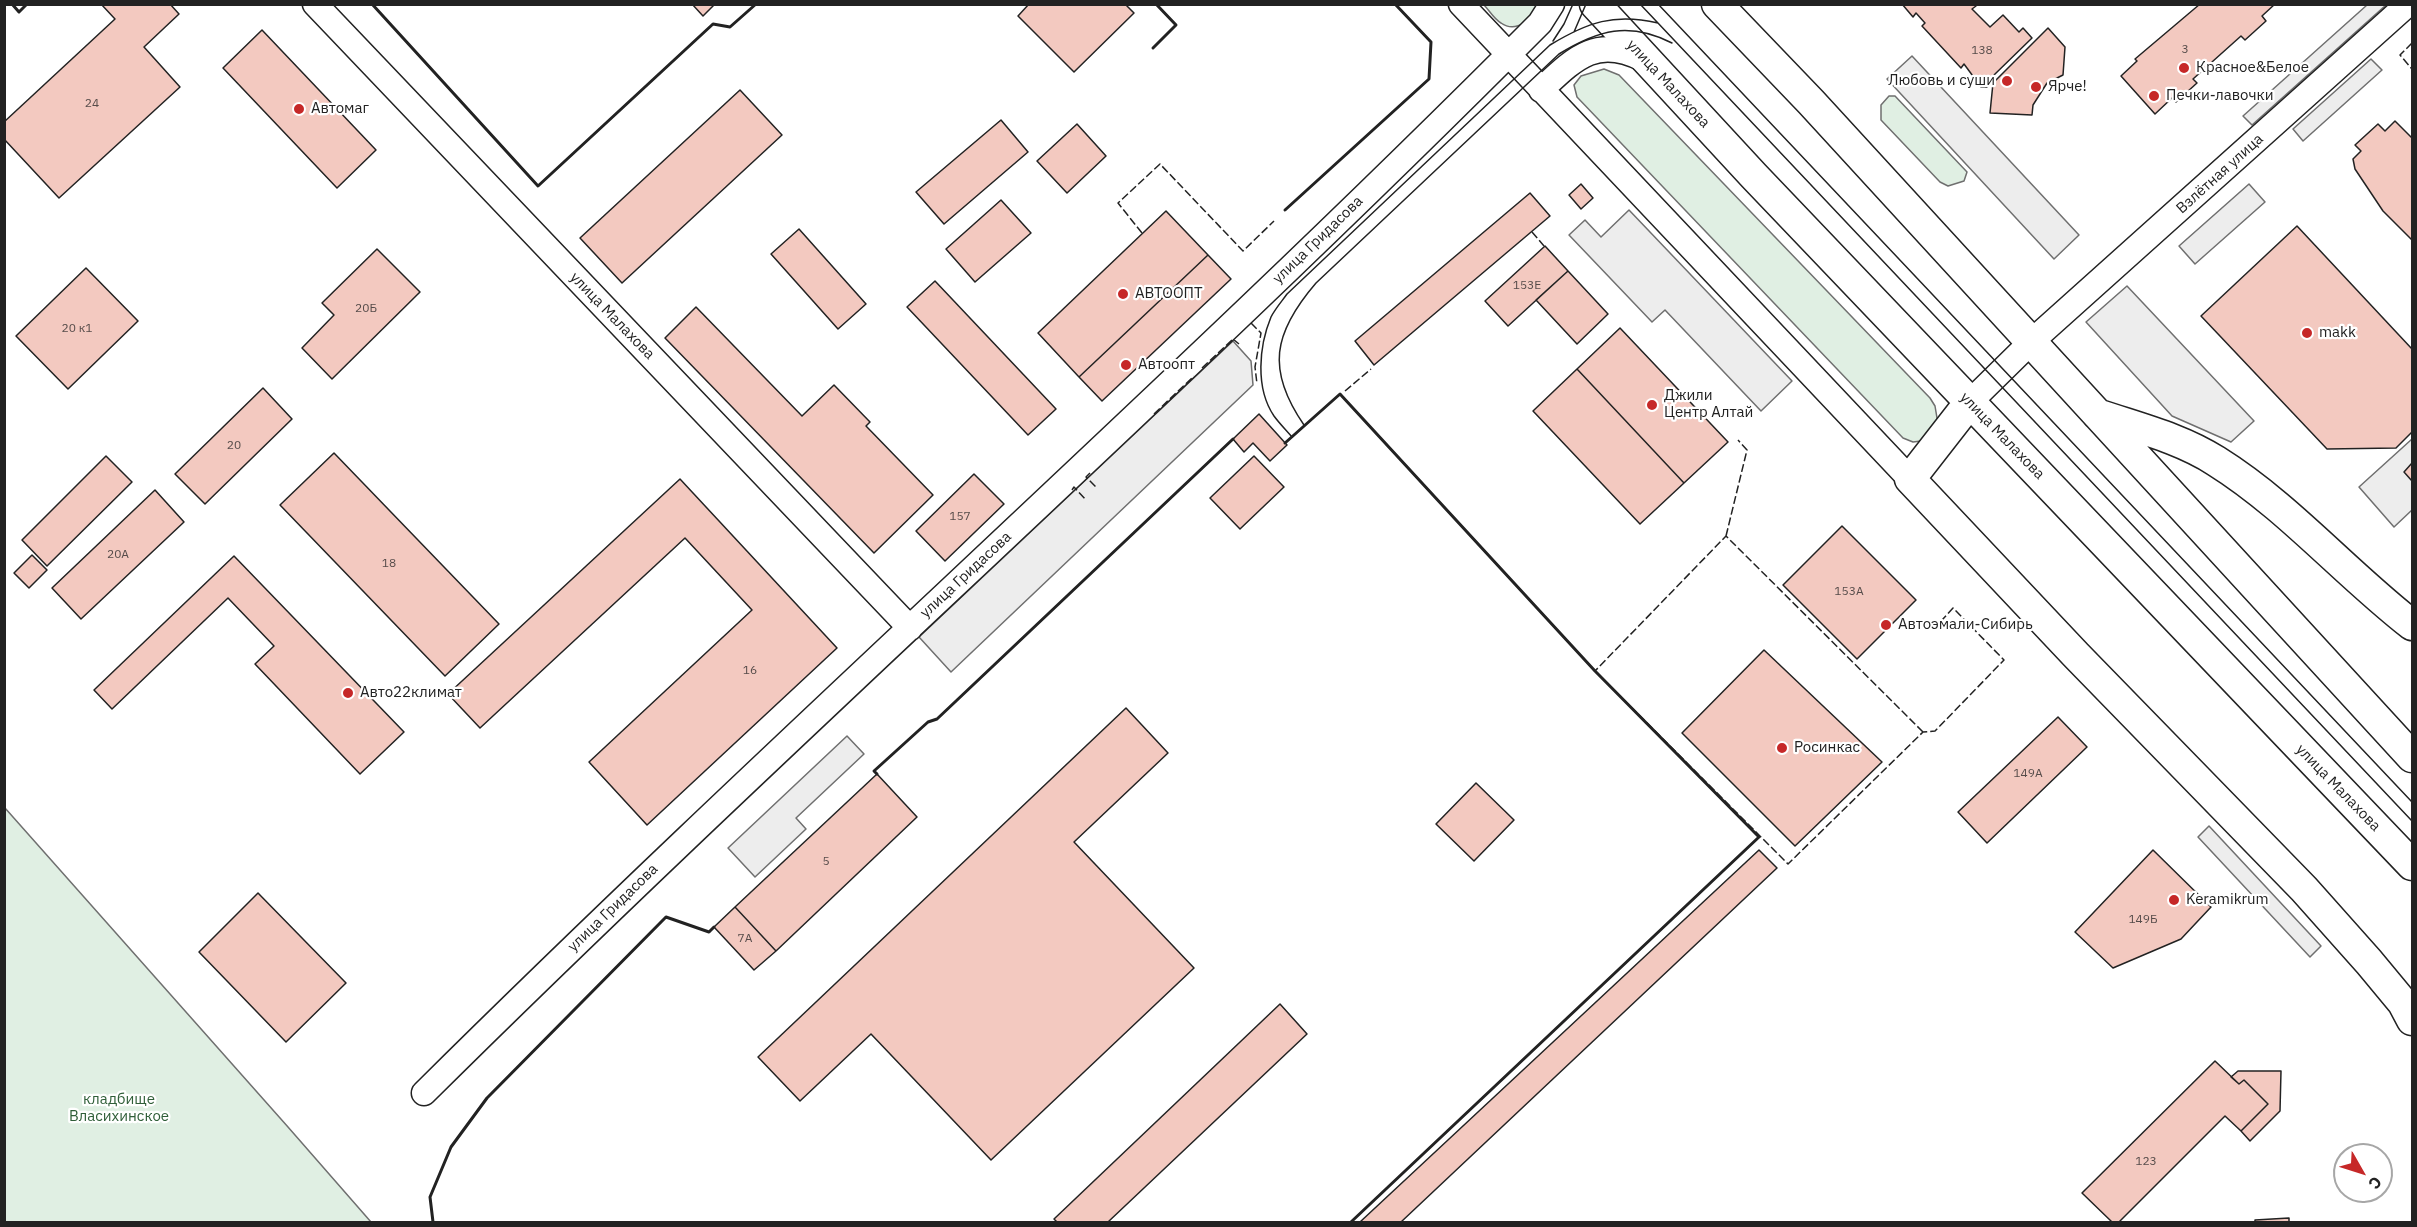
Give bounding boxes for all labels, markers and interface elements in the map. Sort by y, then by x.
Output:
street label: улица Малахова [1623,36,1713,132]
house number: 3 [2181,43,2189,57]
house number: 138 [1971,44,1993,58]
place label: Красное&Белое [2196,59,2309,77]
marker: Красное&Белое [2177,61,2191,75]
place label: Любовь и суши [1888,72,1995,90]
marker: Любовь и суши [2000,74,2014,88]
place label: Ярче! [2048,78,2087,96]
marker: Ярче! [2029,80,2043,94]
place label: Печки-лавочки [2166,87,2274,105]
marker: Печки-лавочки [2147,89,2161,103]
house number: 24 [85,97,99,111]
place label: Автомаг [311,100,369,118]
marker: Автомаг [292,102,306,116]
street label: Взлётная улица [2173,130,2267,218]
street label: улица Гридасова [1269,192,1367,288]
street label: улица Малахова [566,269,658,363]
house number: 153Е [1513,279,1541,293]
place label: АВТООПТ [1135,285,1203,303]
marker: АВТООПТ [1116,287,1130,301]
house number: 20Б [355,302,377,316]
house number: 20 к1 [61,322,93,336]
place label: makk [2319,324,2356,342]
marker: makk [2300,326,2314,340]
place label: Автоопт [1138,356,1195,374]
marker: Автоопт [1119,358,1133,372]
place label: Джили Центр Алтай [1664,387,1753,422]
street label: улица Малахова [1956,389,2048,483]
marker: Джили Центр Алтай [1645,398,1659,412]
house number: 20 [227,439,241,453]
house number: 157 [949,510,971,524]
street label: улица Гридасова [917,528,1015,622]
house number: 20А [107,548,129,562]
house number: 18 [382,557,396,571]
house number: 153А [1834,585,1864,599]
place label: Автоэмали-Сибирь [1898,616,2033,634]
marker: Автоэмали-Сибирь [1879,618,1893,632]
house number: 16 [743,664,757,678]
place label: Авто22климат [360,684,462,702]
marker: Авто22климат [341,686,355,700]
place label: Росинкас [1794,739,1860,757]
marker: Росинкас [1775,741,1789,755]
street label: улица Малахова [2292,741,2384,835]
house number: 149А [2013,767,2043,781]
house number: 5 [822,855,830,869]
street label: улица Гридасова [564,860,662,956]
place label: Keramikrum [2186,891,2269,909]
marker: Keramikrum [2167,893,2181,907]
house number: 149Б [2128,913,2158,927]
house number: 7А [738,932,752,946]
park label: кладбище Власихинское [69,1091,169,1126]
north arrow [2333,1143,2393,1203]
house number: 123 [2135,1155,2157,1169]
text: С [2364,1173,2386,1193]

